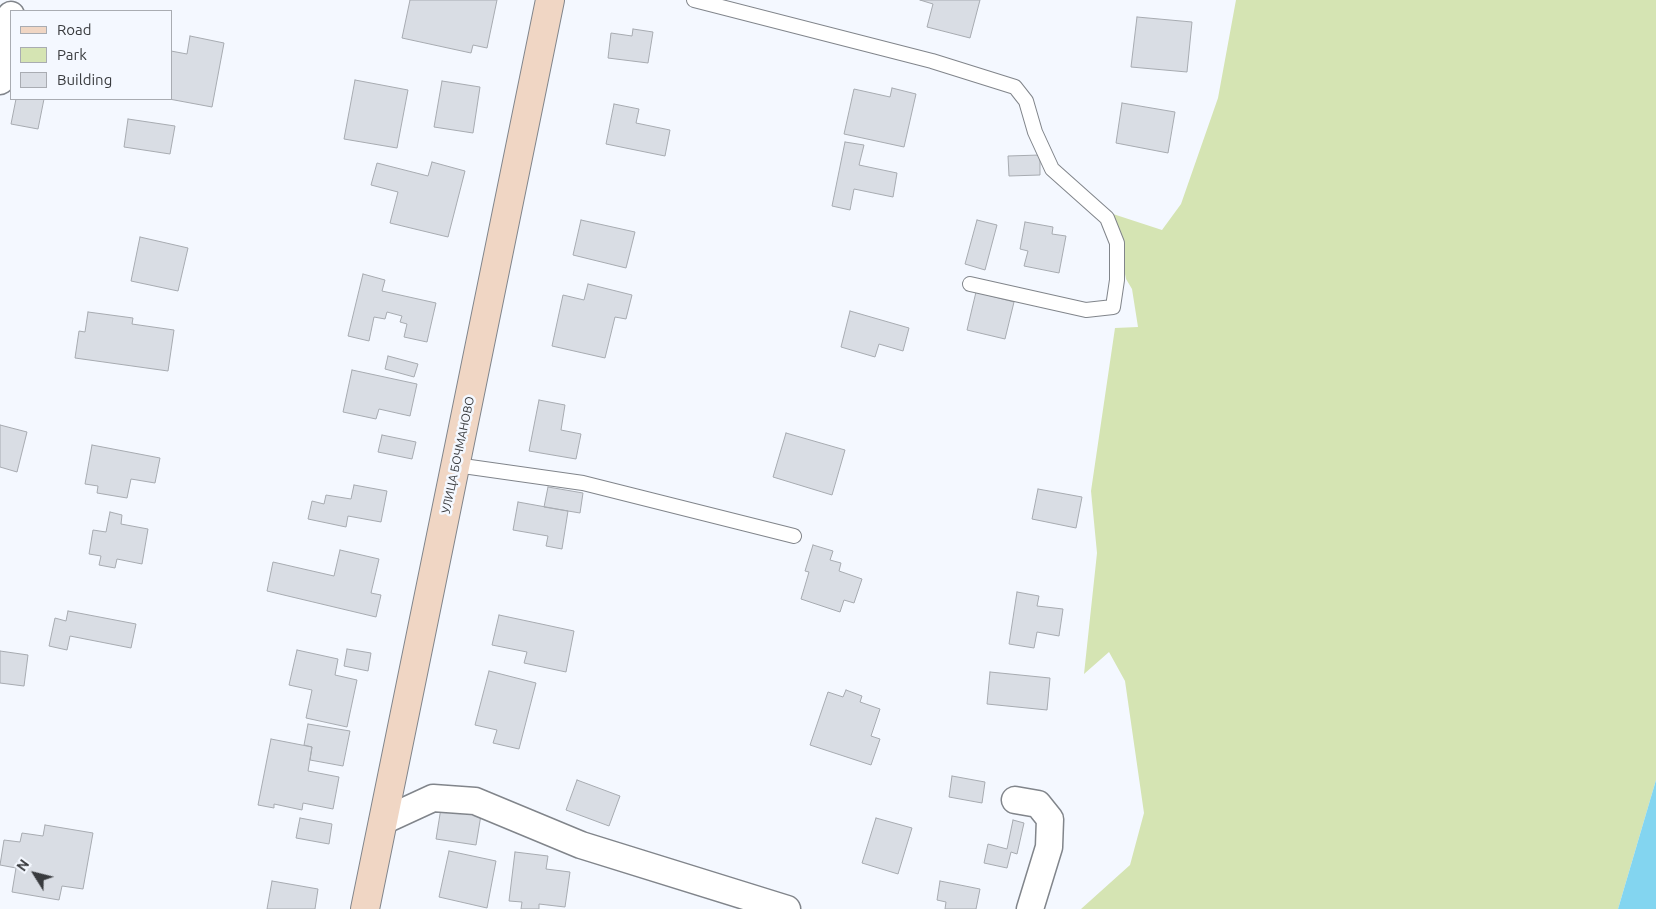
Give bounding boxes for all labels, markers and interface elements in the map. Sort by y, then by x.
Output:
legend [10,10,172,100]
text: Road [57,21,92,38]
text: Park [57,46,87,63]
text: Building [57,71,112,88]
street label: УЛИЦА БОЧМАНОВО [439,395,477,515]
north arrow [10,849,60,899]
text: N [13,856,32,874]

